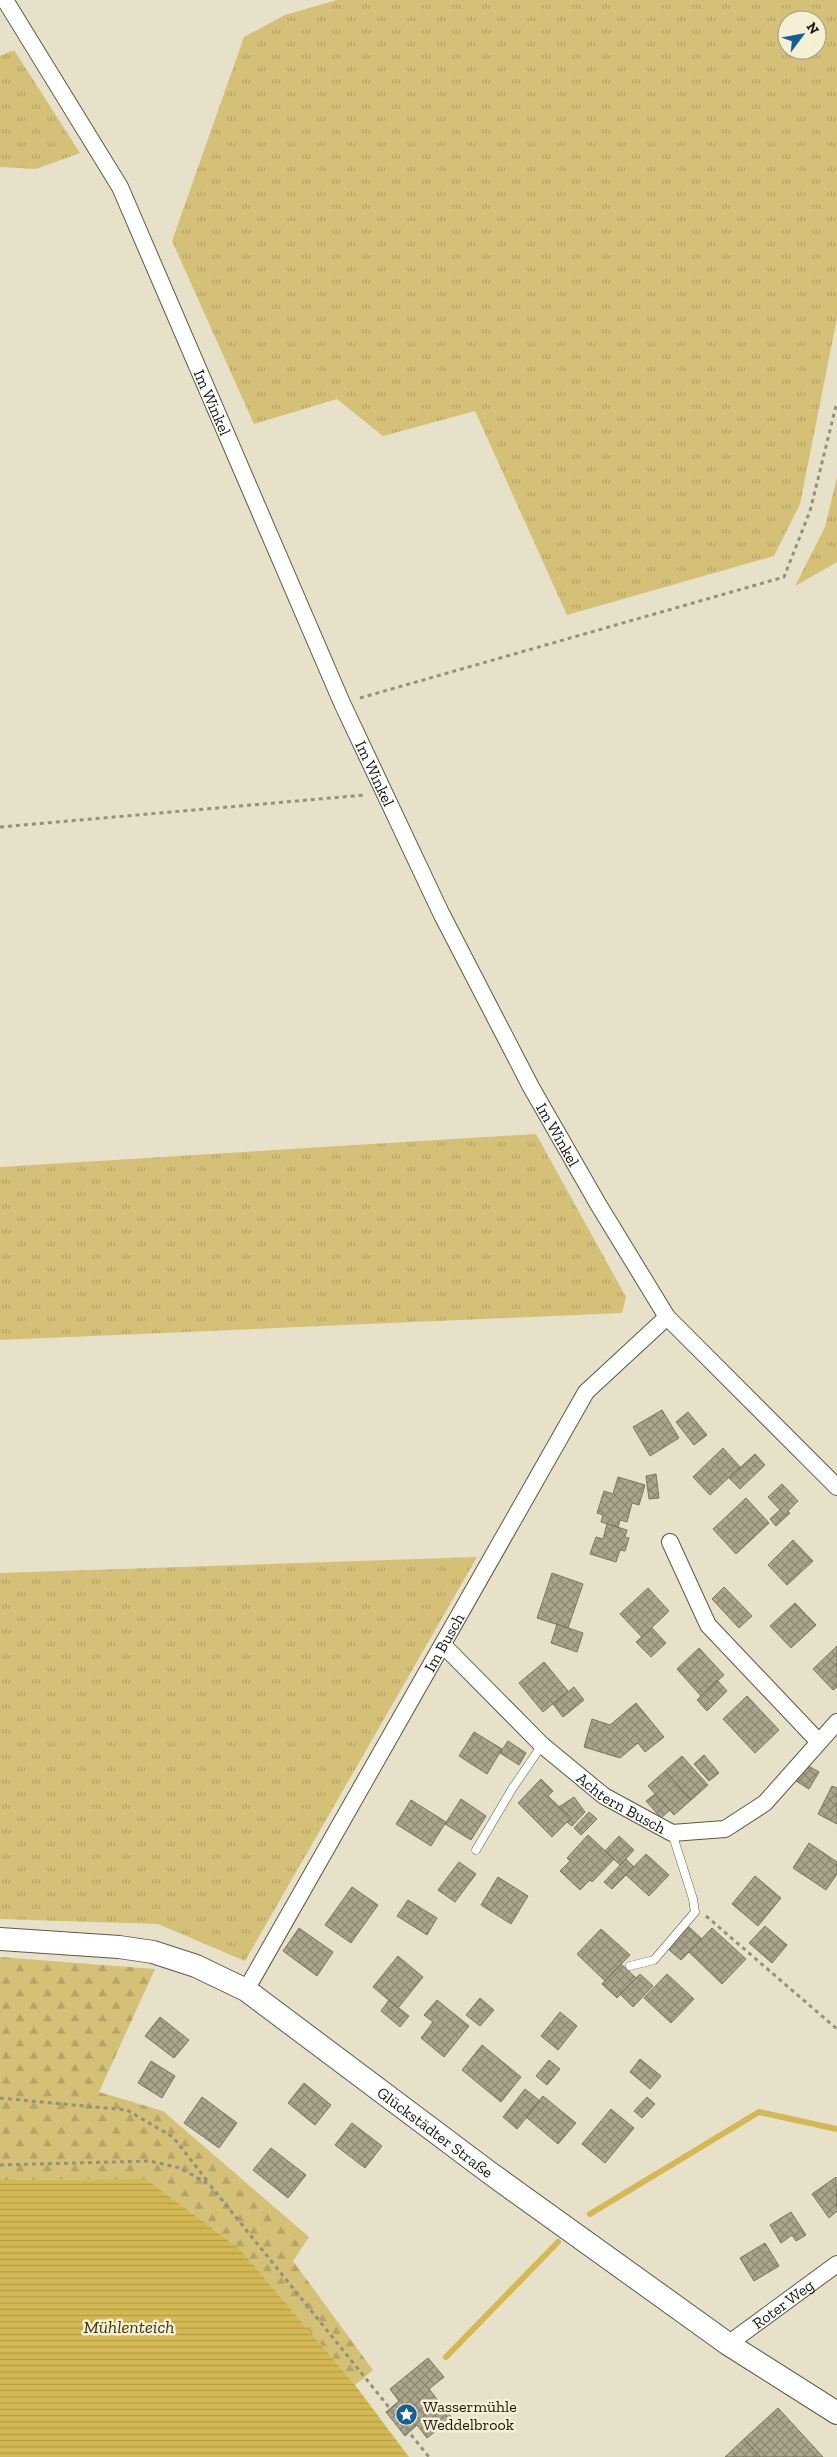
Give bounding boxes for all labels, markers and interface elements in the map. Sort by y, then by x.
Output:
north arrow [777,10,827,60]
text: N [803,19,823,38]
street label: Im Winkel [190,366,235,438]
street label: Im Winkel [352,737,399,809]
street label: Im Winkel [532,1099,584,1170]
street label: Im Busch [419,1609,468,1675]
street label: Achtern Busch [573,1768,669,1837]
street label: Glückstädter Straße [374,2082,497,2182]
street label: Roter Weg [748,2275,817,2333]
water label: Mühlenteich [84,2316,174,2338]
place label: Wassermühle Weddelbrook [423,2397,517,2434]
place icon: Wassermühle Weddelbrook [395,2403,419,2427]

